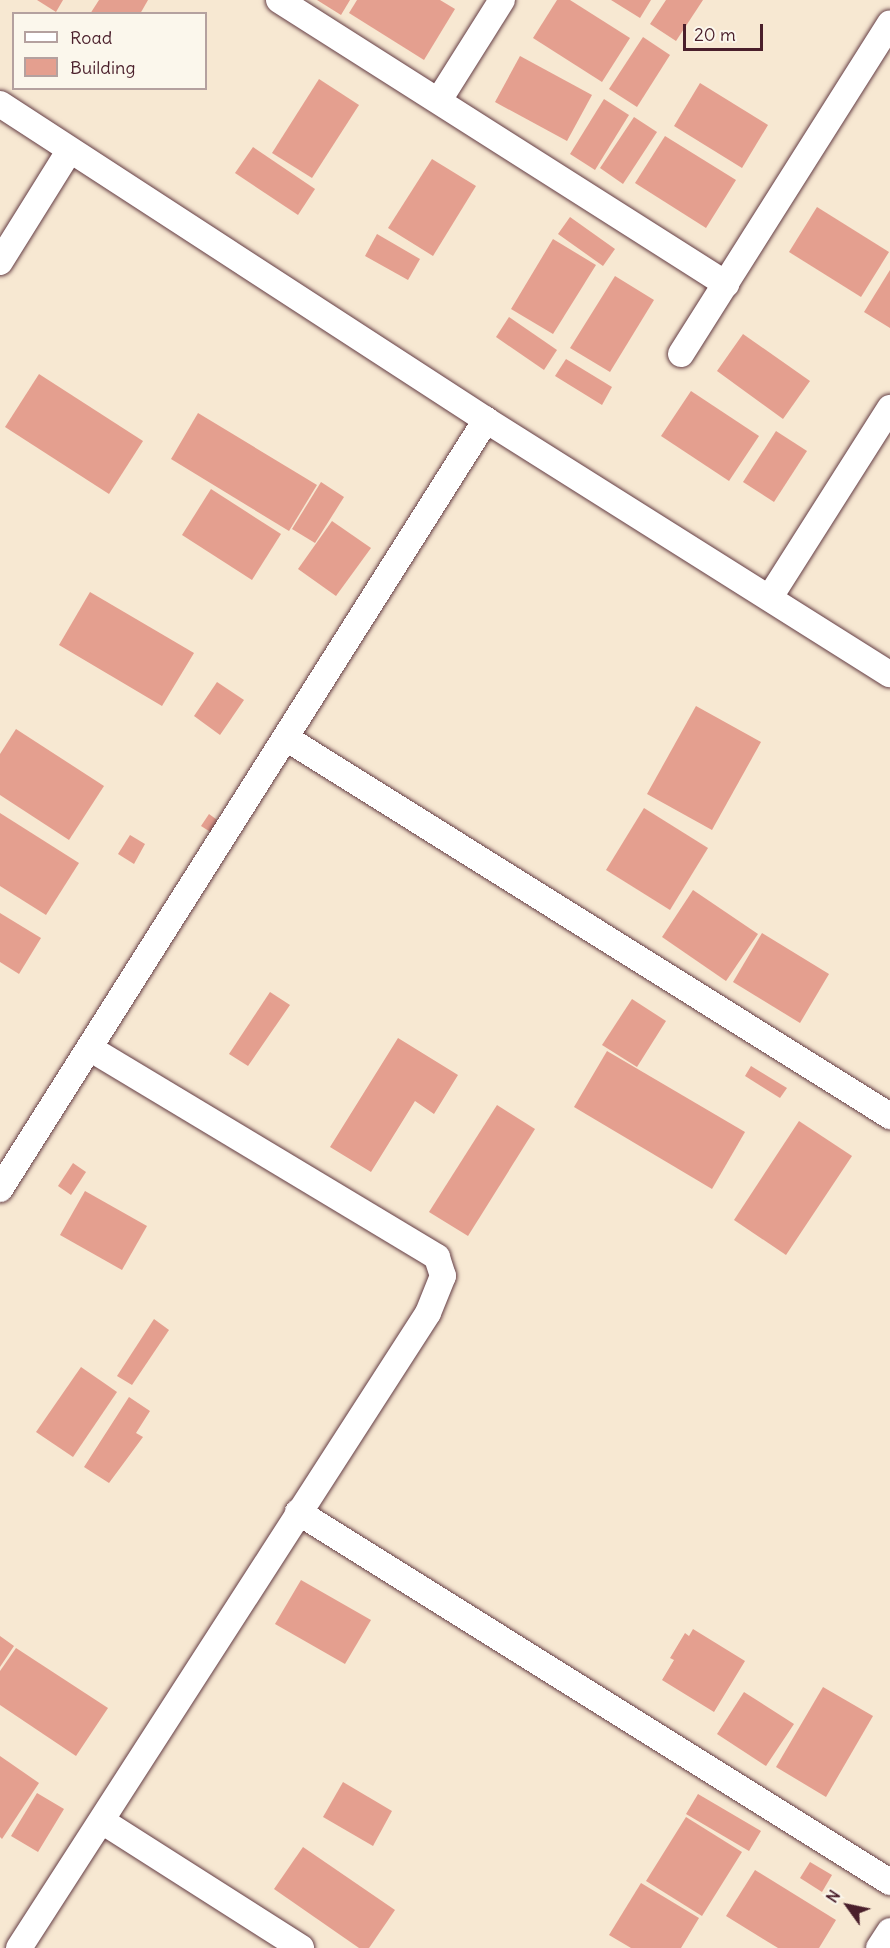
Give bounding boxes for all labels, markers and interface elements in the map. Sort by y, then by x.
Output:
legend [12,12,207,90]
scale bar [686,12,766,50]
text: 20 m [694,23,736,46]
text: Road [70,26,112,49]
text: Building [70,56,135,79]
north arrow [818,1876,878,1936]
text: N [822,1886,844,1906]

